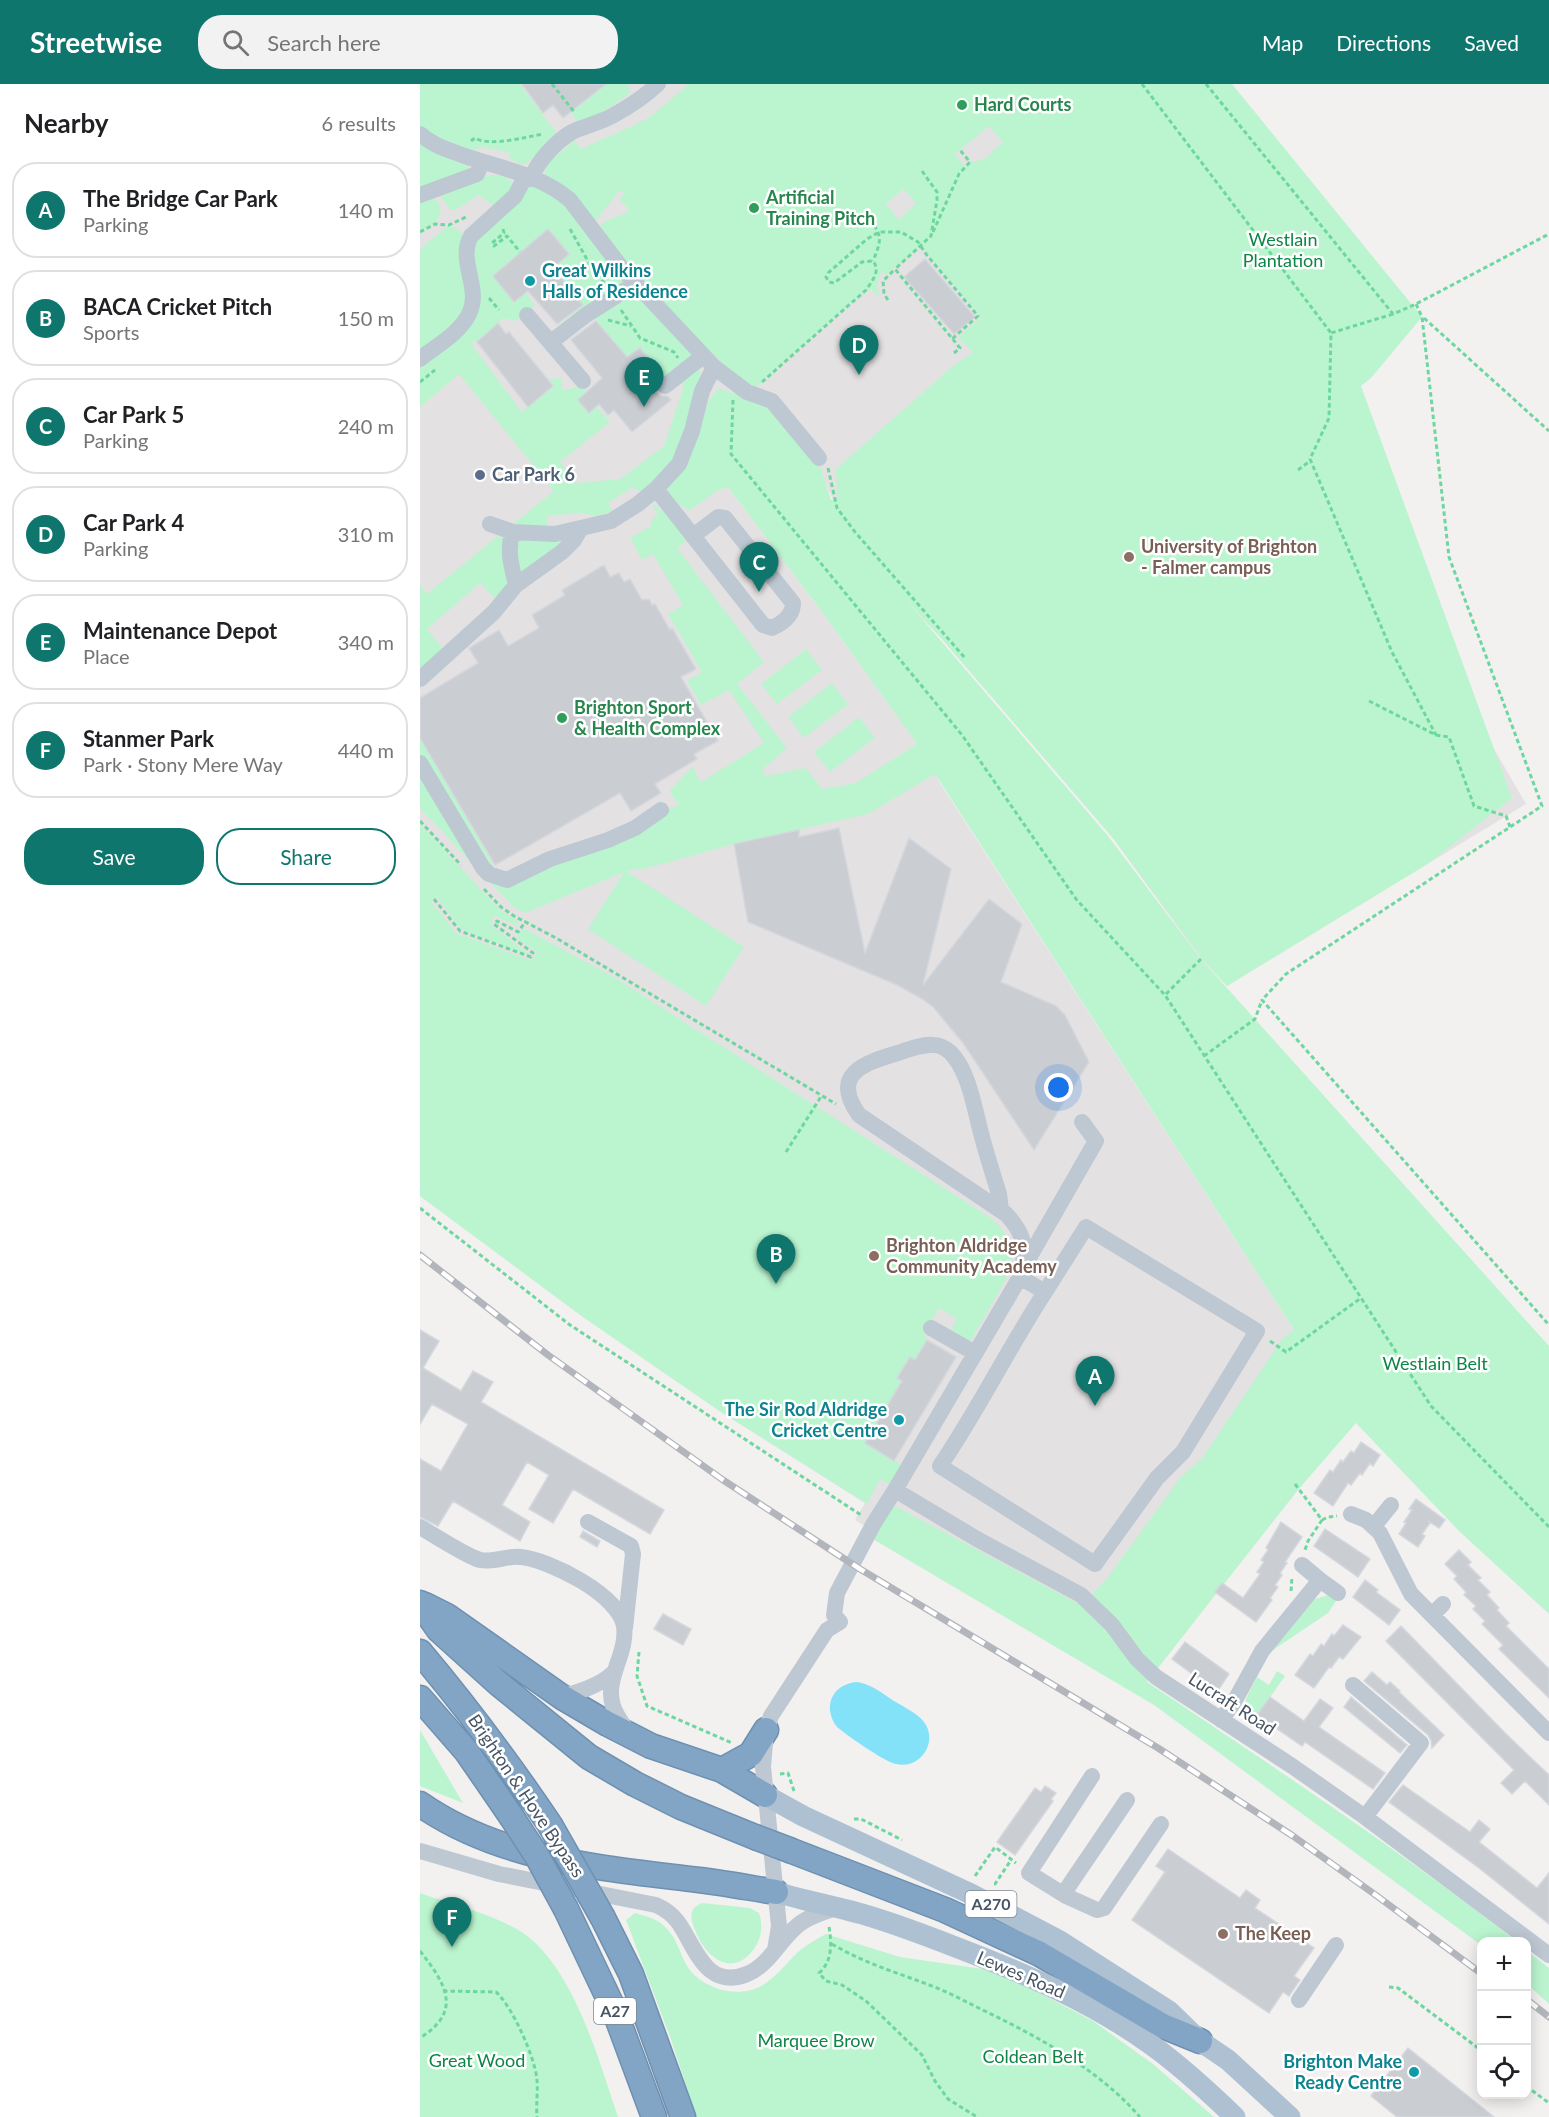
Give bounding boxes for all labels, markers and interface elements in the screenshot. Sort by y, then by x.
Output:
search box [198,15,618,69]
text: Streetwise [30,25,162,59]
icon: search [219,26,252,59]
text: Search here [267,29,381,56]
text: Map [1262,30,1303,55]
text: Directions [1336,30,1431,55]
text: Saved [1464,30,1519,55]
place label: Hard Courts [974,93,1071,115]
marker: Hard Courts [955,98,969,112]
text: Nearby [24,107,109,139]
text: 6 results [321,111,396,135]
text: The Bridge Car Park [83,185,278,212]
place label: Artificial Training Pitch [765,186,875,229]
text: A [39,198,52,222]
text: 140 m [338,198,394,222]
marker: Artificial Training Pitch [747,201,761,215]
text: Parking [83,212,148,236]
park label: Westlain Plantation [1243,228,1323,271]
place label: Great Wilkins Halls of Residence [542,259,688,302]
marker: Great Wilkins Halls of Residence [523,274,537,288]
text: BACA Cricket Pitch [83,293,272,320]
text: B [39,306,52,330]
text: 150 m [338,306,394,330]
text: Sports [83,320,139,344]
pin: D [840,326,878,375]
pin: E [624,358,664,407]
text: Car Park 5 [83,401,184,428]
text: C [39,414,52,438]
text: 240 m [338,414,394,438]
text: Parking [83,428,148,452]
place label: Car Park 6 [492,463,575,485]
marker: Car Park 6 [473,468,487,482]
text: Car Park 4 [83,509,184,536]
text: D [38,522,53,546]
text: 310 m [338,522,394,546]
place label: University of Brighton - Falmer campus [1141,535,1317,578]
text: Parking [83,536,148,560]
pin: C [740,542,778,592]
marker: University of Brighton - Falmer campus [1122,550,1136,564]
text: Maintenance Depot [83,617,277,644]
text: E [40,630,51,654]
text: 340 m [338,630,394,654]
text: Place [83,644,130,668]
place label: Brighton Sport & Health Complex [574,696,721,739]
marker: Brighton Sport & Health Complex [555,711,569,725]
text: Stanmer Park [83,725,214,752]
text: F [40,738,51,762]
text: 440 m [338,738,394,762]
text: Park · Stony Mere Way [83,752,283,776]
button: Save [24,828,204,885]
button: Share [216,828,396,885]
your location [1044,1073,1073,1102]
pin: B [756,1234,796,1284]
place label: Brighton Aldridge Community Academy [886,1234,1057,1277]
marker: Brighton Aldridge Community Academy [867,1249,881,1263]
park label: Westlain Belt [1382,1352,1488,1374]
pin: A [1076,1356,1114,1406]
place label: The Sir Rod Aldridge Cricket Centre [724,1398,887,1441]
marker: The Sir Rod Aldridge Cricket Centre [892,1413,906,1427]
street label: Lucraft Road [1185,1667,1280,1739]
street label: Brighton & Hove Bypass [464,1710,590,1881]
road number: A270 [966,1891,1016,1917]
pin: F [432,1898,471,1947]
place label: The Keep [1235,1922,1311,1944]
marker: The Keep [1216,1927,1230,1941]
map controls [1477,1937,1531,2099]
button: + [1477,1937,1531,1991]
street label: Lewes Road [974,1946,1069,2003]
button: − [1477,1991,1531,2045]
road number: A27 [594,1998,636,2024]
park label: Marquee Brow [757,2029,875,2051]
park label: Coldean Belt [982,2045,1084,2067]
button: locate [1477,2045,1531,2099]
park label: Great Wood [429,2049,525,2071]
place label: Brighton Make Ready Centre [1283,2050,1402,2093]
marker: Brighton Make Ready Centre [1407,2065,1421,2079]

